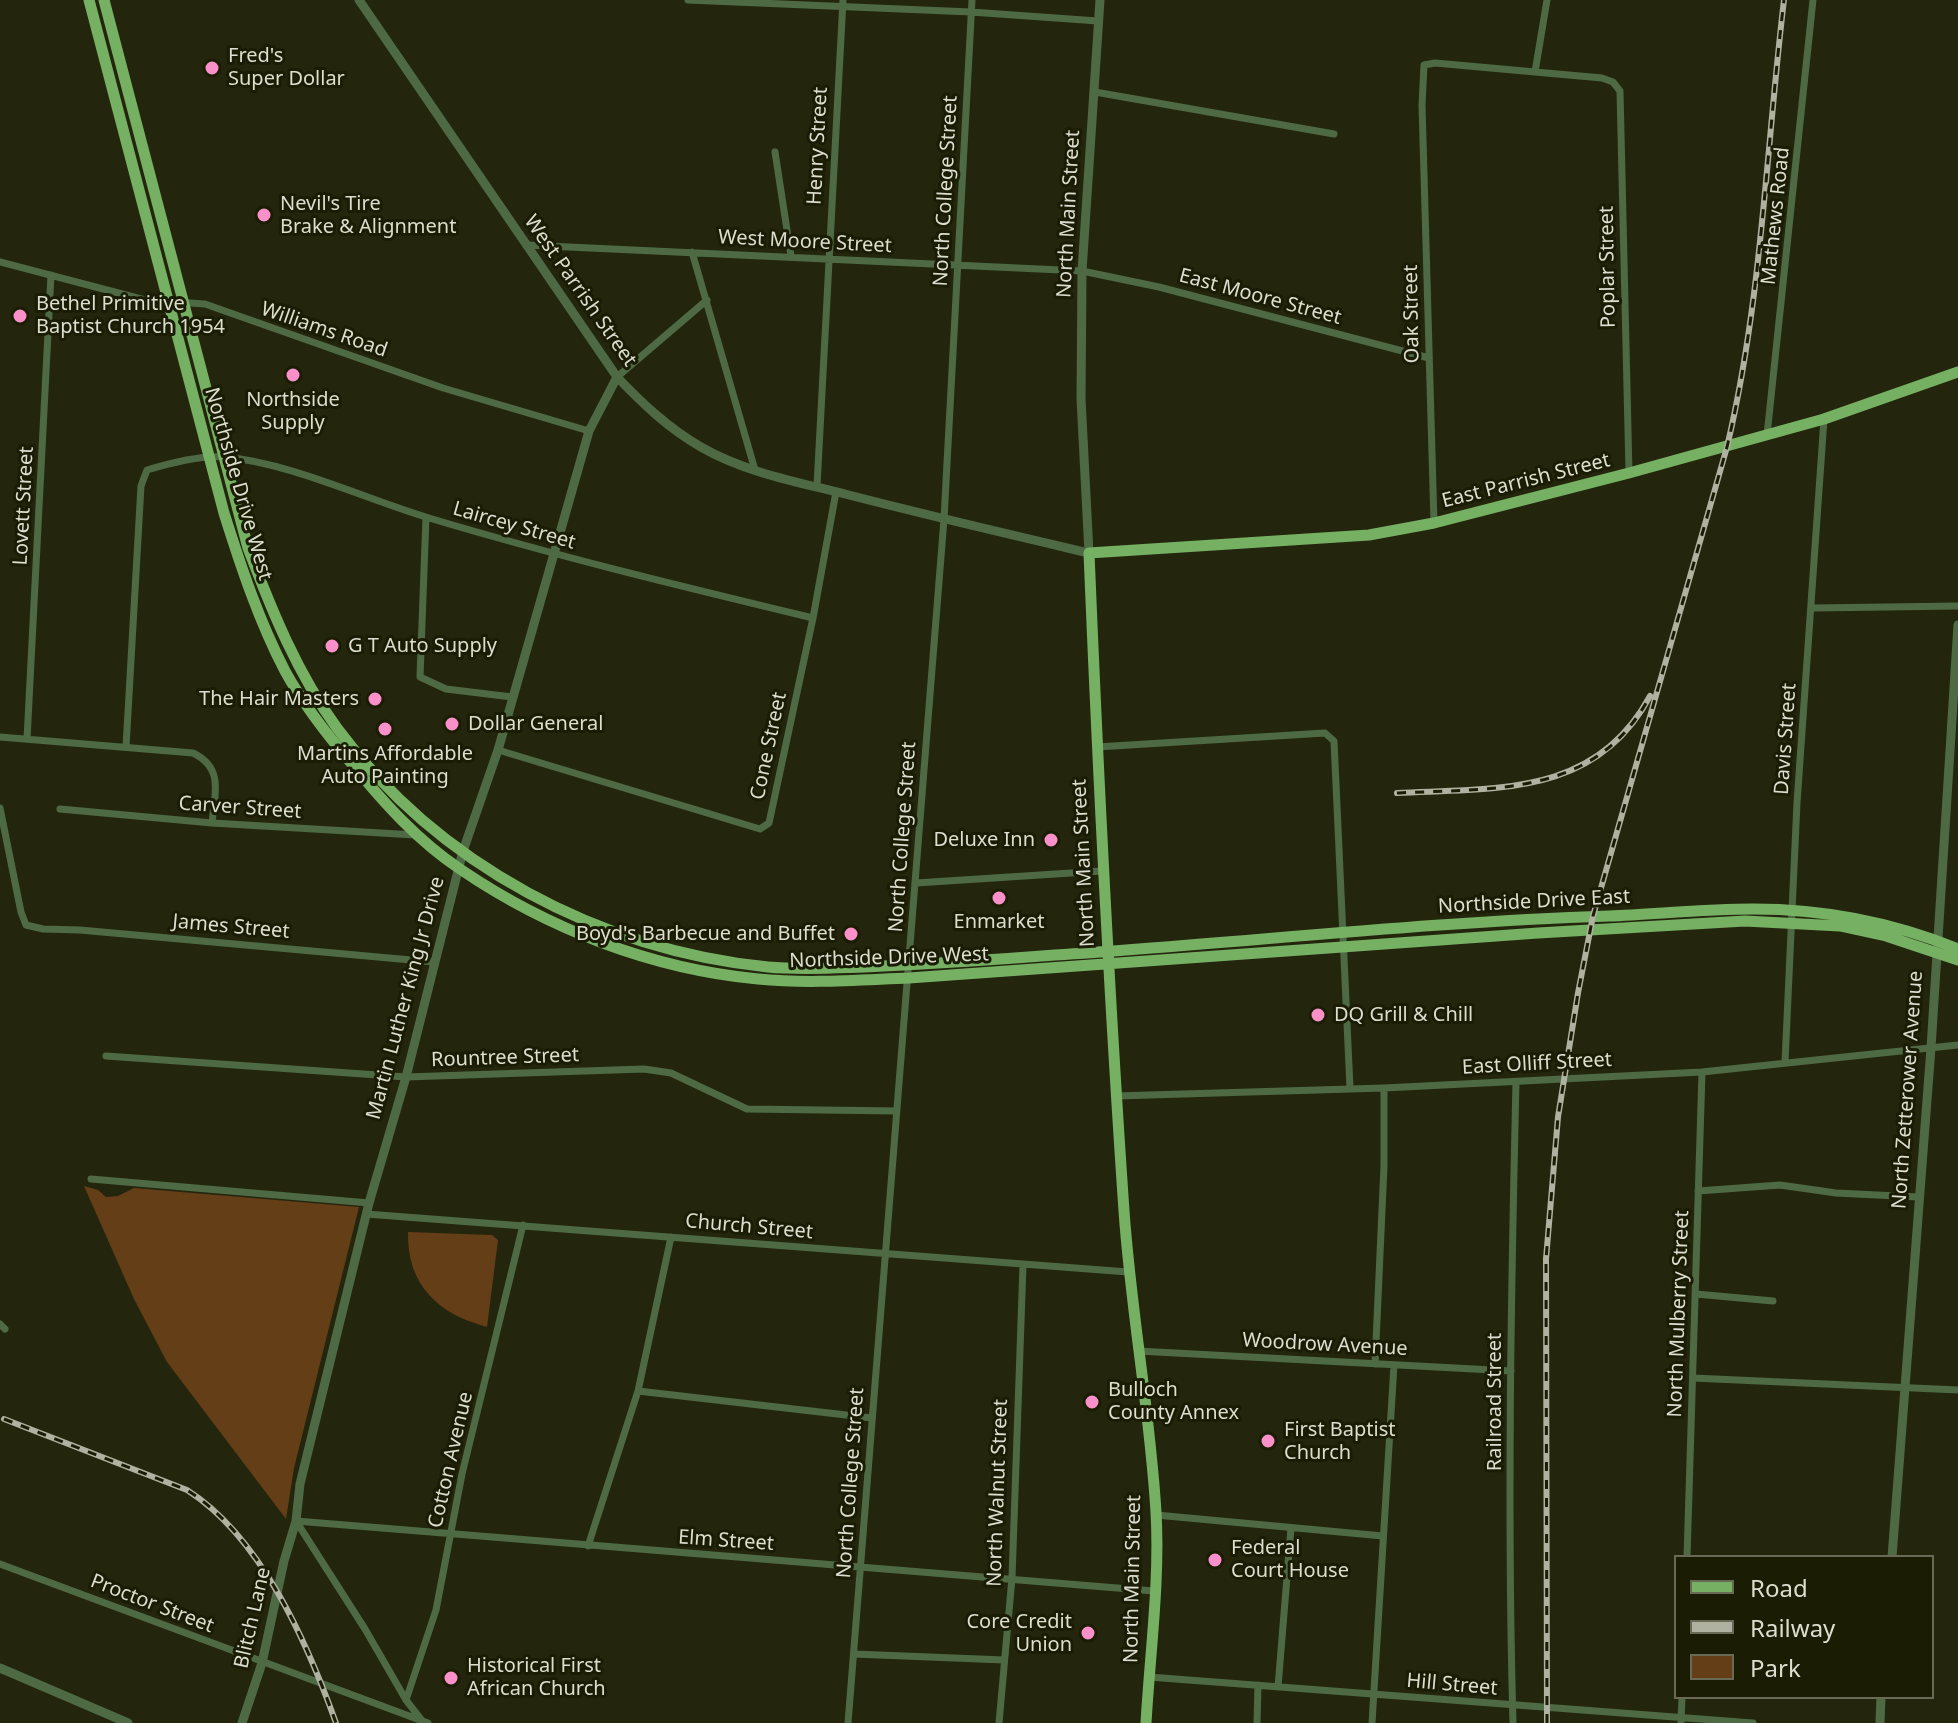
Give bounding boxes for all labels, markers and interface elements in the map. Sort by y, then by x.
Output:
place label: Fred's Super Dollar [228,44,345,91]
marker: Fred's Super Dollar [203,59,221,77]
street label: Henry Street [803,86,833,206]
street label: North College Street [929,95,963,287]
street label: North Main Street [1053,129,1085,299]
street label: Mathews Road [1757,146,1795,286]
place label: Nevil's Tire Brake & Alignment [280,192,456,239]
marker: Nevil's Tire Brake & Alignment [255,206,273,224]
street label: Poplar Street [1595,206,1621,328]
street label: West Parrish Street [519,211,641,371]
street label: West Moore Street [717,225,893,259]
street label: East Moore Street [1176,264,1344,330]
street label: Oak Street [1399,265,1425,363]
place label: Bethel Primitive Baptist Church 1954 [36,292,225,339]
street label: Williams Road [258,297,390,363]
marker: Bethel Primitive Baptist Church 1954 [11,307,29,325]
marker: Northside Supply [284,366,302,384]
street label: Northside Drive West [199,385,277,583]
place label: Northside Supply [246,388,340,435]
street label: Lovett Street [9,446,39,566]
street label: East Parrish Street [1439,449,1613,513]
street label: Laircey Street [450,497,578,555]
place label: G T Auto Supply [348,634,497,658]
marker: G T Auto Supply [323,637,341,655]
street label: Davis Street [1770,682,1802,796]
place label: The Hair Masters [199,687,359,711]
marker: The Hair Masters [366,690,384,708]
street label: Cone Street [746,690,792,802]
place label: Dollar General [468,712,603,736]
marker: Dollar General [443,715,461,733]
marker: Martins Affordable Auto Painting [376,720,394,738]
street label: North College Street [884,741,922,933]
place label: Martins Affordable Auto Painting [297,742,473,789]
street label: North Main Street [1068,778,1100,948]
street label: Carver Street [178,792,302,824]
place label: Deluxe Inn [933,828,1035,852]
marker: Deluxe Inn [1042,831,1060,849]
street label: Martin Luther King Jr Drive [362,874,450,1122]
street label: Northside Drive East [1437,885,1631,919]
marker: Enmarket [990,889,1008,907]
street label: James Street [172,910,290,944]
place label: Enmarket [954,910,1044,934]
place label: Boyd's Barbecue and Buffet [576,922,835,946]
marker: Boyd's Barbecue and Buffet [842,925,860,943]
street label: Northside Drive West [789,943,989,973]
street label: North Zetterower Avenue [1888,970,1928,1210]
place label: DQ Grill & Chill [1334,1003,1473,1027]
marker: DQ Grill & Chill [1309,1006,1327,1024]
street label: Rountree Street [431,1043,579,1073]
street label: East Olliff Street [1461,1048,1613,1080]
street label: Church Street [684,1209,814,1245]
street label: North Mulberry Street [1663,1210,1695,1418]
street label: Woodrow Avenue [1242,1329,1408,1361]
street label: Railroad Street [1483,1333,1507,1471]
place label: Bulloch County Annex [1108,1378,1239,1425]
street label: North College Street [832,1387,870,1579]
street label: Cotton Avenue [424,1390,478,1530]
marker: Bulloch County Annex [1083,1393,1101,1411]
street label: North Walnut Street [983,1399,1013,1587]
place label: First Baptist Church [1284,1418,1395,1465]
marker: First Baptist Church [1259,1432,1277,1450]
street label: North Main Street [1120,1495,1146,1663]
street label: Elm Street [677,1526,775,1556]
place label: Federal Court House [1231,1536,1349,1583]
marker: Federal Court House [1206,1551,1224,1569]
legend [1674,1555,1934,1699]
street label: Blitch Lane [230,1565,276,1671]
street label: Proctor Street [87,1569,217,1639]
text: Road [1750,1571,1808,1604]
place label: Core Credit Union [966,1610,1072,1657]
text: Railway [1750,1611,1835,1644]
marker: Core Credit Union [1079,1624,1097,1642]
text: Park [1750,1651,1801,1684]
place label: Historical First African Church [467,1654,606,1701]
marker: Historical First African Church [442,1669,460,1687]
street label: Hill Street [1405,1669,1499,1701]

